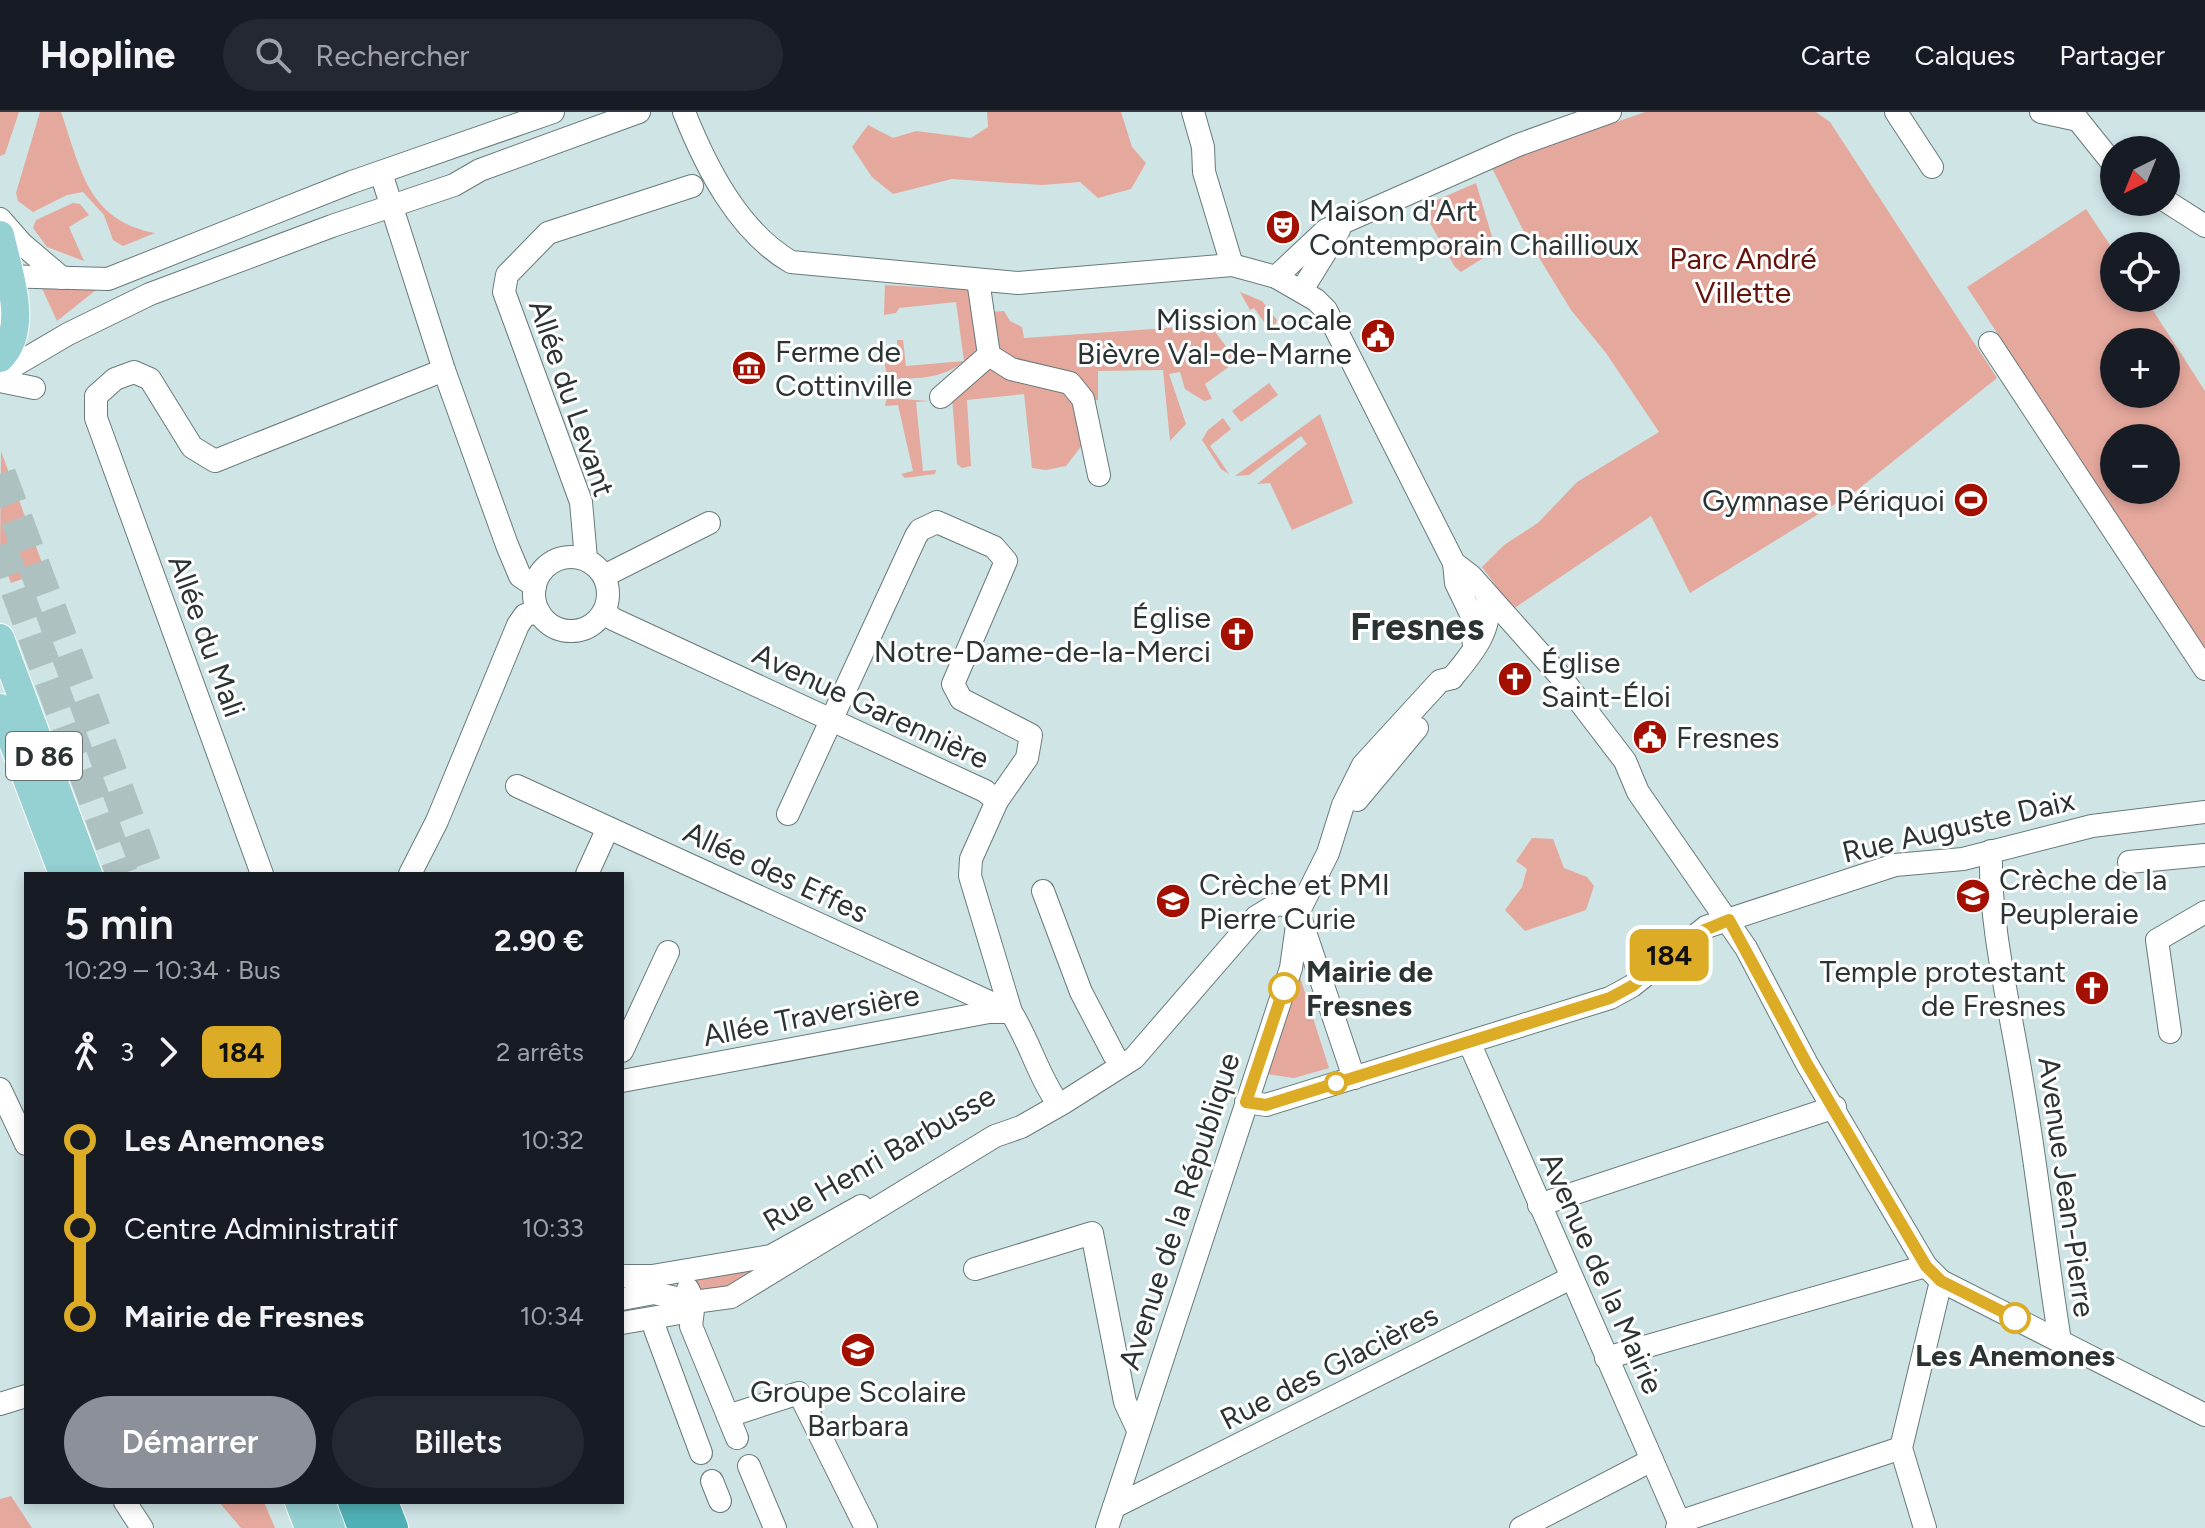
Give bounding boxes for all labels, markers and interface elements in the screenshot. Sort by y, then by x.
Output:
search box [223,19,783,91]
text: Hopline [40,32,175,78]
icon: search [251,33,295,77]
text: Rechercher [315,37,470,74]
text: Carte [1801,38,1871,72]
text: Calques [1915,38,2015,72]
text: Partager [2059,38,2165,72]
north arrow [2100,136,2180,216]
map controls [2100,136,2180,504]
place label: Maison d'Art Contemporain Chaillioux [1309,192,1639,263]
theatre icon: Maison d'Art Contemporain Chaillioux [1264,208,1302,246]
button: locate [2100,232,2180,312]
park label: Parc André Villette [1669,240,1817,311]
street label: Allée du Levant [521,295,623,501]
place label: Mission Locale Bièvre Val-de-Marne [1077,301,1352,372]
public building icon: Mission Locale Bièvre Val-de-Marne [1359,317,1397,355]
button: + [2100,328,2180,408]
place label: Ferme de Cottinville [775,333,912,404]
museum icon: Ferme de Cottinville [730,349,768,387]
button: − [2100,424,2180,504]
sports icon: Gymnase Périquoi [1952,481,1990,519]
place label: Gymnase Périquoi [1702,482,1945,519]
street label: Allée du Mali [161,550,253,722]
place label: Église Notre-Dame-de-la-Merci [874,599,1211,670]
district label: Fresnes [1350,604,1484,650]
church icon: Église Notre-Dame-de-la-Merci [1218,615,1256,653]
street label: Avenue Garennière [747,635,995,777]
place label: Église Saint-Éloi [1541,644,1671,715]
church icon: Église Saint-Éloi [1496,660,1534,698]
public building icon: Fresnes [1631,718,1669,756]
place label: Fresnes [1676,719,1780,756]
road number: D 86 [6,732,82,780]
street label: Rue Auguste Daix [1838,781,2078,871]
street label: Allée des Effes [678,813,874,931]
place label: Crèche de la Peupleraie [1999,861,2167,932]
place label: Crèche et PMI Pierre Curie [1199,866,1390,937]
school or university icon: Crèche de la Peupleraie [1954,877,1992,915]
school or university icon: Crèche et PMI Pierre Curie [1154,882,1192,920]
text: 5 min [64,897,174,950]
text: 2.90 € [494,922,584,959]
line badge: 184 [1623,929,1715,981]
text: 184 [1646,938,1692,972]
place label: Mairie de Fresnes [1306,953,1433,1024]
place label: Temple protestant de Fresnes [1820,953,2066,1024]
text: 10:29 – 10:34 · Bus [64,954,281,986]
church icon: Temple protestant de Fresnes [2073,969,2111,1007]
marker: Mairie de Fresnes [1269,973,1299,1003]
street label: Allée Traversière [700,976,922,1054]
icon: walk [64,1030,108,1074]
icon: forward [146,1030,190,1074]
text: 184 [218,1035,265,1069]
text: 3 [120,1036,134,1068]
text: 2 arrêts [496,1036,584,1068]
street label: Avenue de la République [1110,1048,1248,1374]
street label: Avenue Jean-Pierre [2030,1054,2104,1320]
unlabelled marker [1325,1072,1347,1094]
street label: Rue Henri Barbusse [756,1077,1002,1239]
text: Les Anemones [124,1122,324,1159]
text: 10:32 [521,1124,584,1156]
street label: Avenue de la Mairie [1532,1146,1672,1400]
text: Centre Administratif [124,1210,398,1247]
text: 10:33 [522,1212,584,1244]
street label: Rue des Glacières [1214,1296,1444,1438]
text: Mairie de Fresnes [124,1298,364,1335]
text: 10:34 [520,1300,584,1332]
marker: Les Anemones [2000,1303,2030,1333]
school or university icon: Groupe Scolaire Barbara [839,1331,877,1369]
place label: Les Anemones [1915,1337,2115,1374]
place label: Groupe Scolaire Barbara [750,1373,966,1444]
button: Démarrer [64,1396,316,1488]
button: Billets [332,1396,584,1488]

